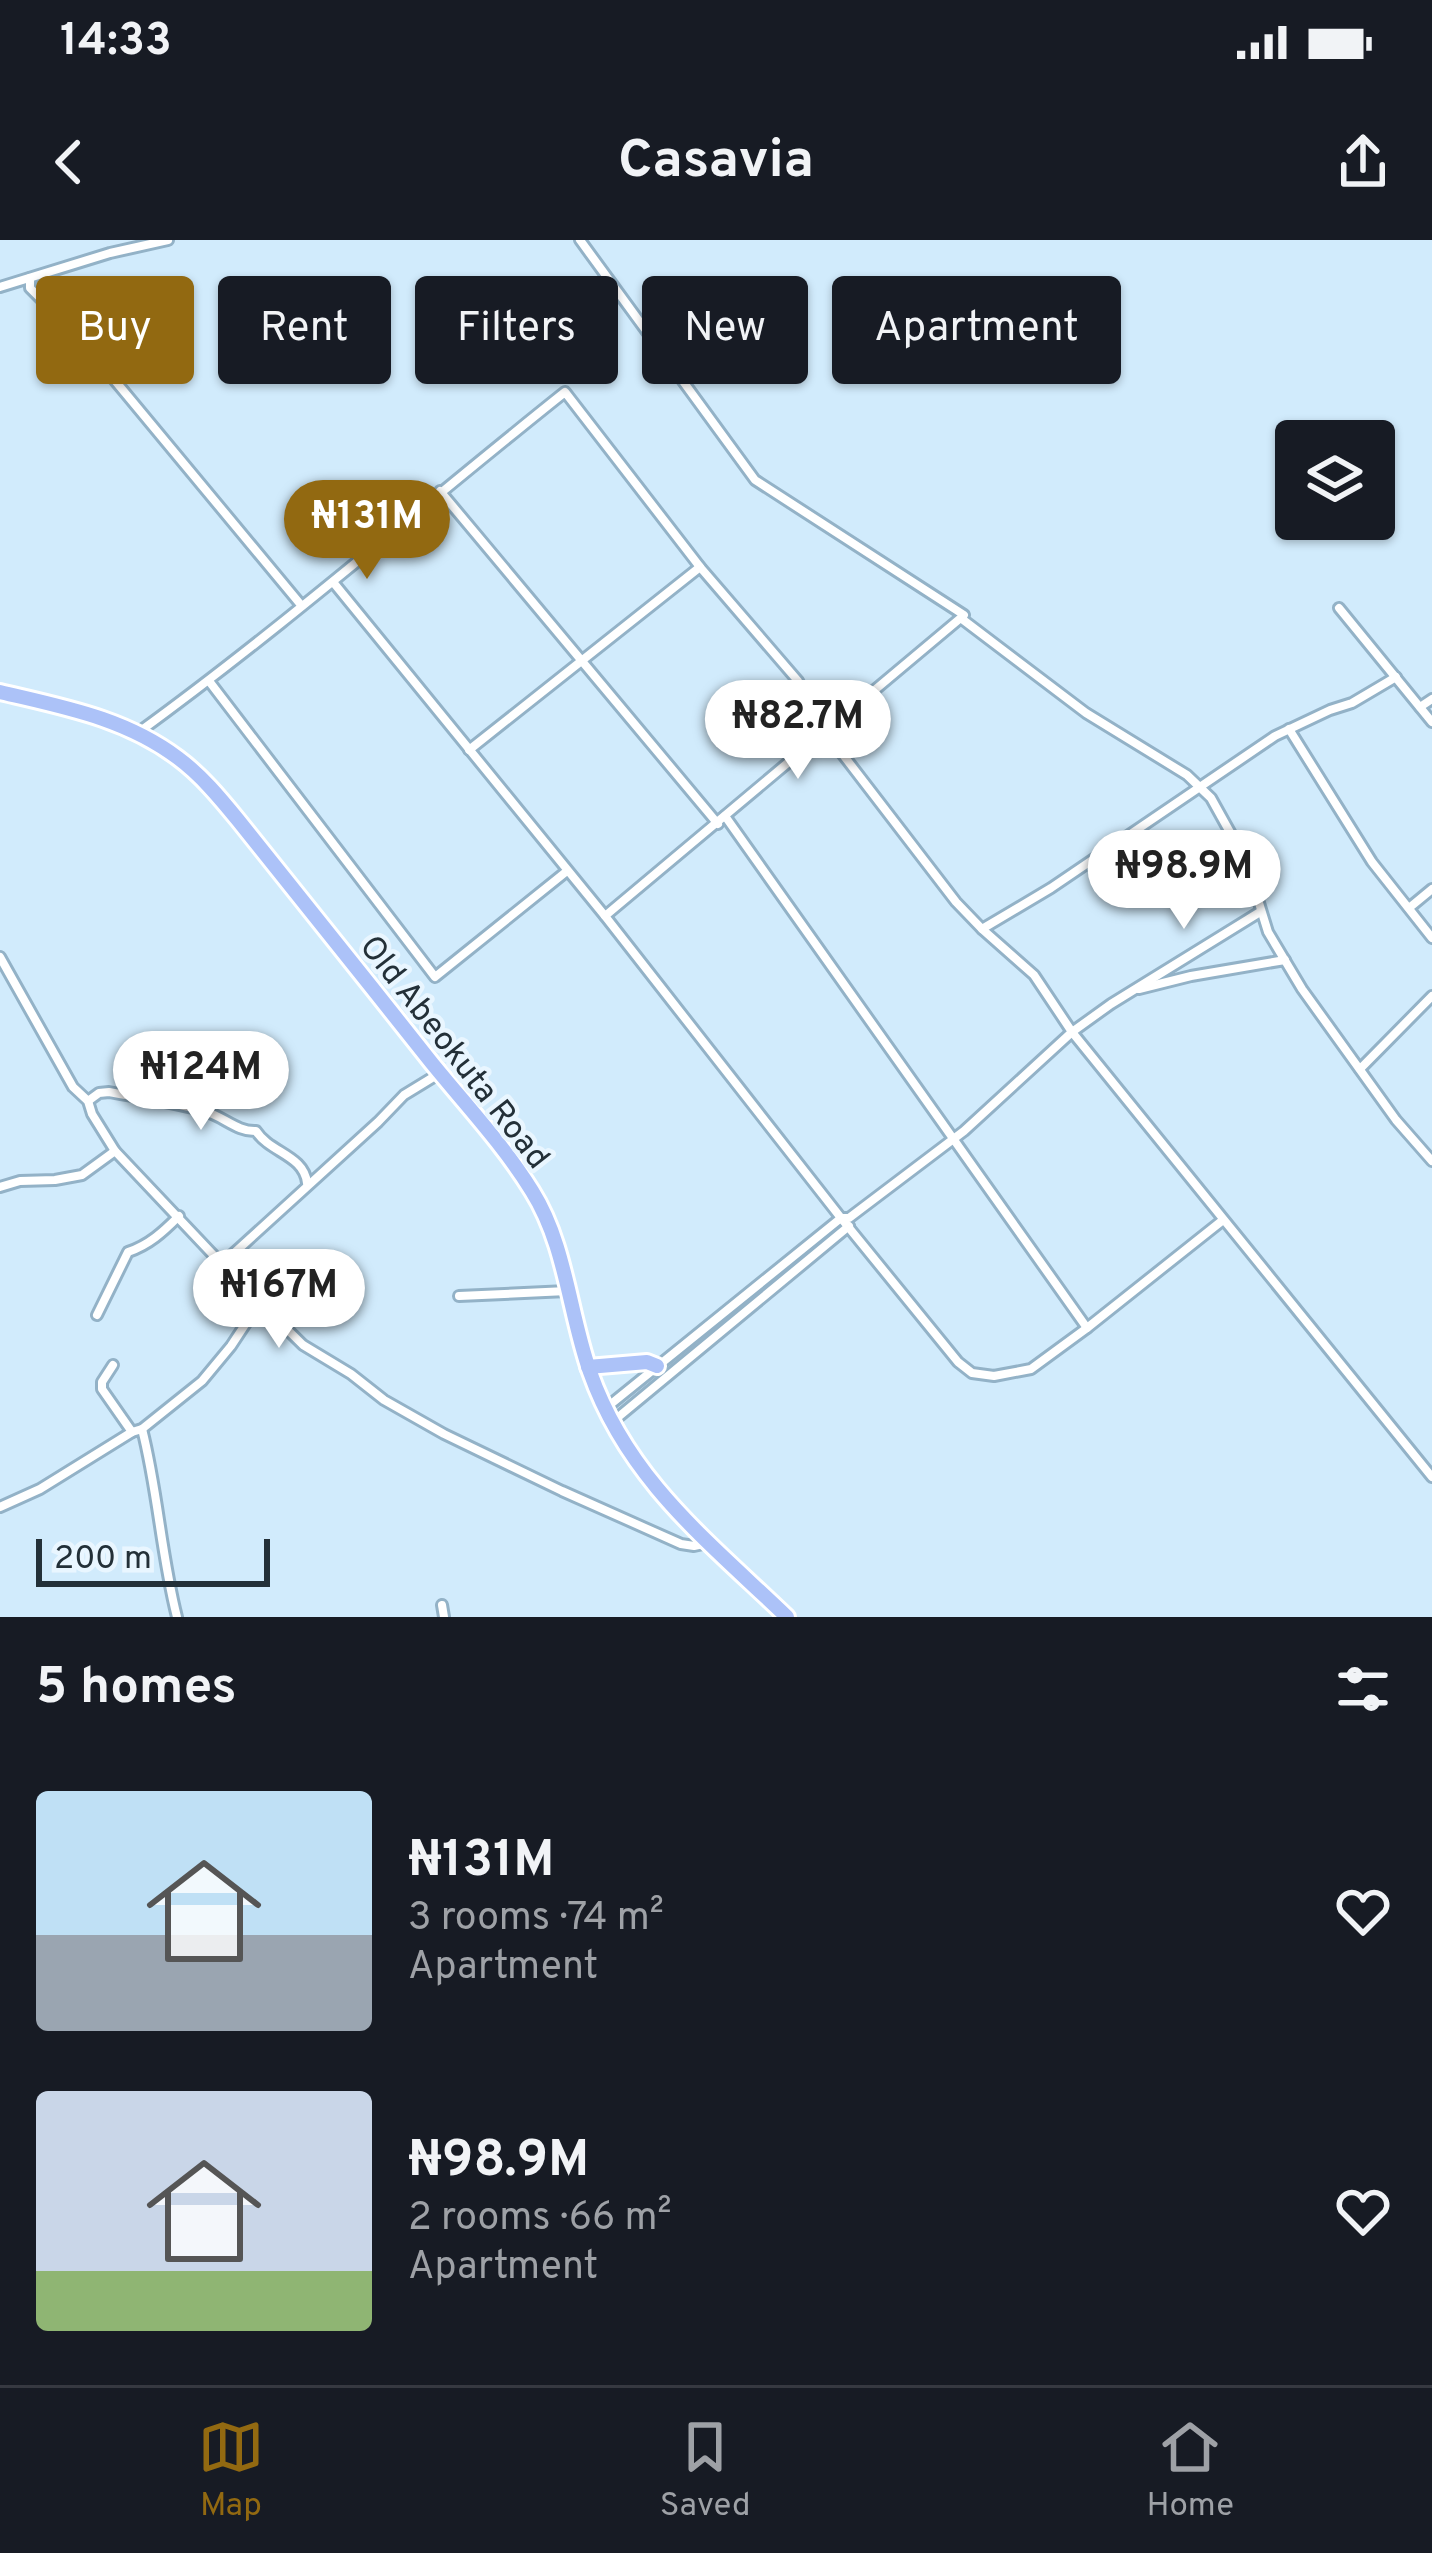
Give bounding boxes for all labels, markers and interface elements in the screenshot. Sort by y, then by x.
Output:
text: 14:33 [60,14,172,71]
text: Casavia [618,128,814,197]
icon: back [36,129,102,195]
icon: share [1330,129,1396,195]
chip: Buy [36,276,194,384]
chip: Rent [218,276,391,384]
chip: Filters [415,276,618,384]
chip: New [642,276,808,384]
chip: Apartment [832,276,1121,384]
map controls [1275,420,1395,540]
button: layers [1275,420,1395,540]
pin: ₦131M [283,480,451,582]
text: ₦131M [311,494,423,543]
pin: ₦82.7M [700,680,896,782]
text: ₦82.7M [732,694,864,743]
pin: ₦98.9M [1086,830,1282,932]
text: ₦98.9M [1115,844,1253,893]
street label: Old Abeokuta Road [348,928,557,1179]
pin: ₦124M [117,1031,285,1133]
text: ₦124M [140,1045,262,1094]
pin: ₦167M [195,1249,363,1351]
text: ₦167M [220,1263,338,1312]
scale bar [36,1533,270,1586]
text: 200 m [54,1539,152,1581]
icon: filters [1330,1656,1396,1722]
text: 5 homes [36,1657,237,1722]
text: ₦131M [408,1830,555,1895]
icon: home [132,1839,276,1983]
icon: heart [1330,1878,1396,1944]
text: 3 rooms · 74 m² [408,1895,664,1944]
text: Apartment [408,1944,598,1993]
text: ₦98.9M [408,2130,589,2195]
icon: home [132,2139,276,2283]
icon: heart [1330,2178,1396,2244]
text: 2 rooms · 66 m² [408,2195,672,2244]
text: Apartment [408,2244,598,2293]
tab: Map [198,2414,264,2528]
tab: Saved [660,2414,751,2528]
tab: Home [1146,2414,1234,2528]

